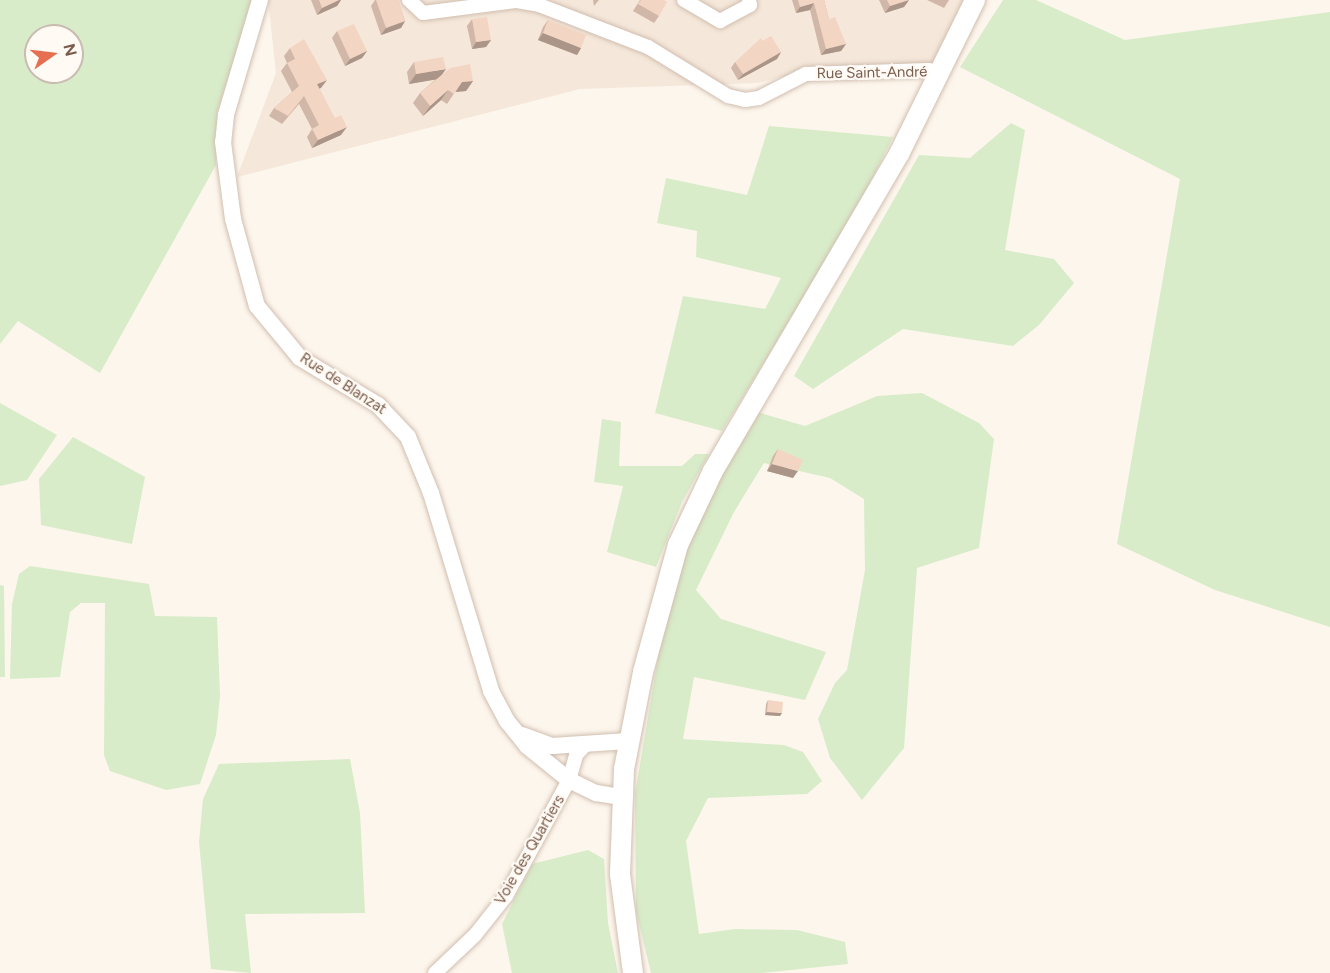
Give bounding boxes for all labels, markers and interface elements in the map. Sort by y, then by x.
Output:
north arrow [24,24,84,84]
text: N [59,42,81,58]
street label: Rue Saint-André [816,63,928,83]
street label: Rue de Blanzat [296,349,390,419]
street label: Voie des Quartiers [491,792,569,908]

